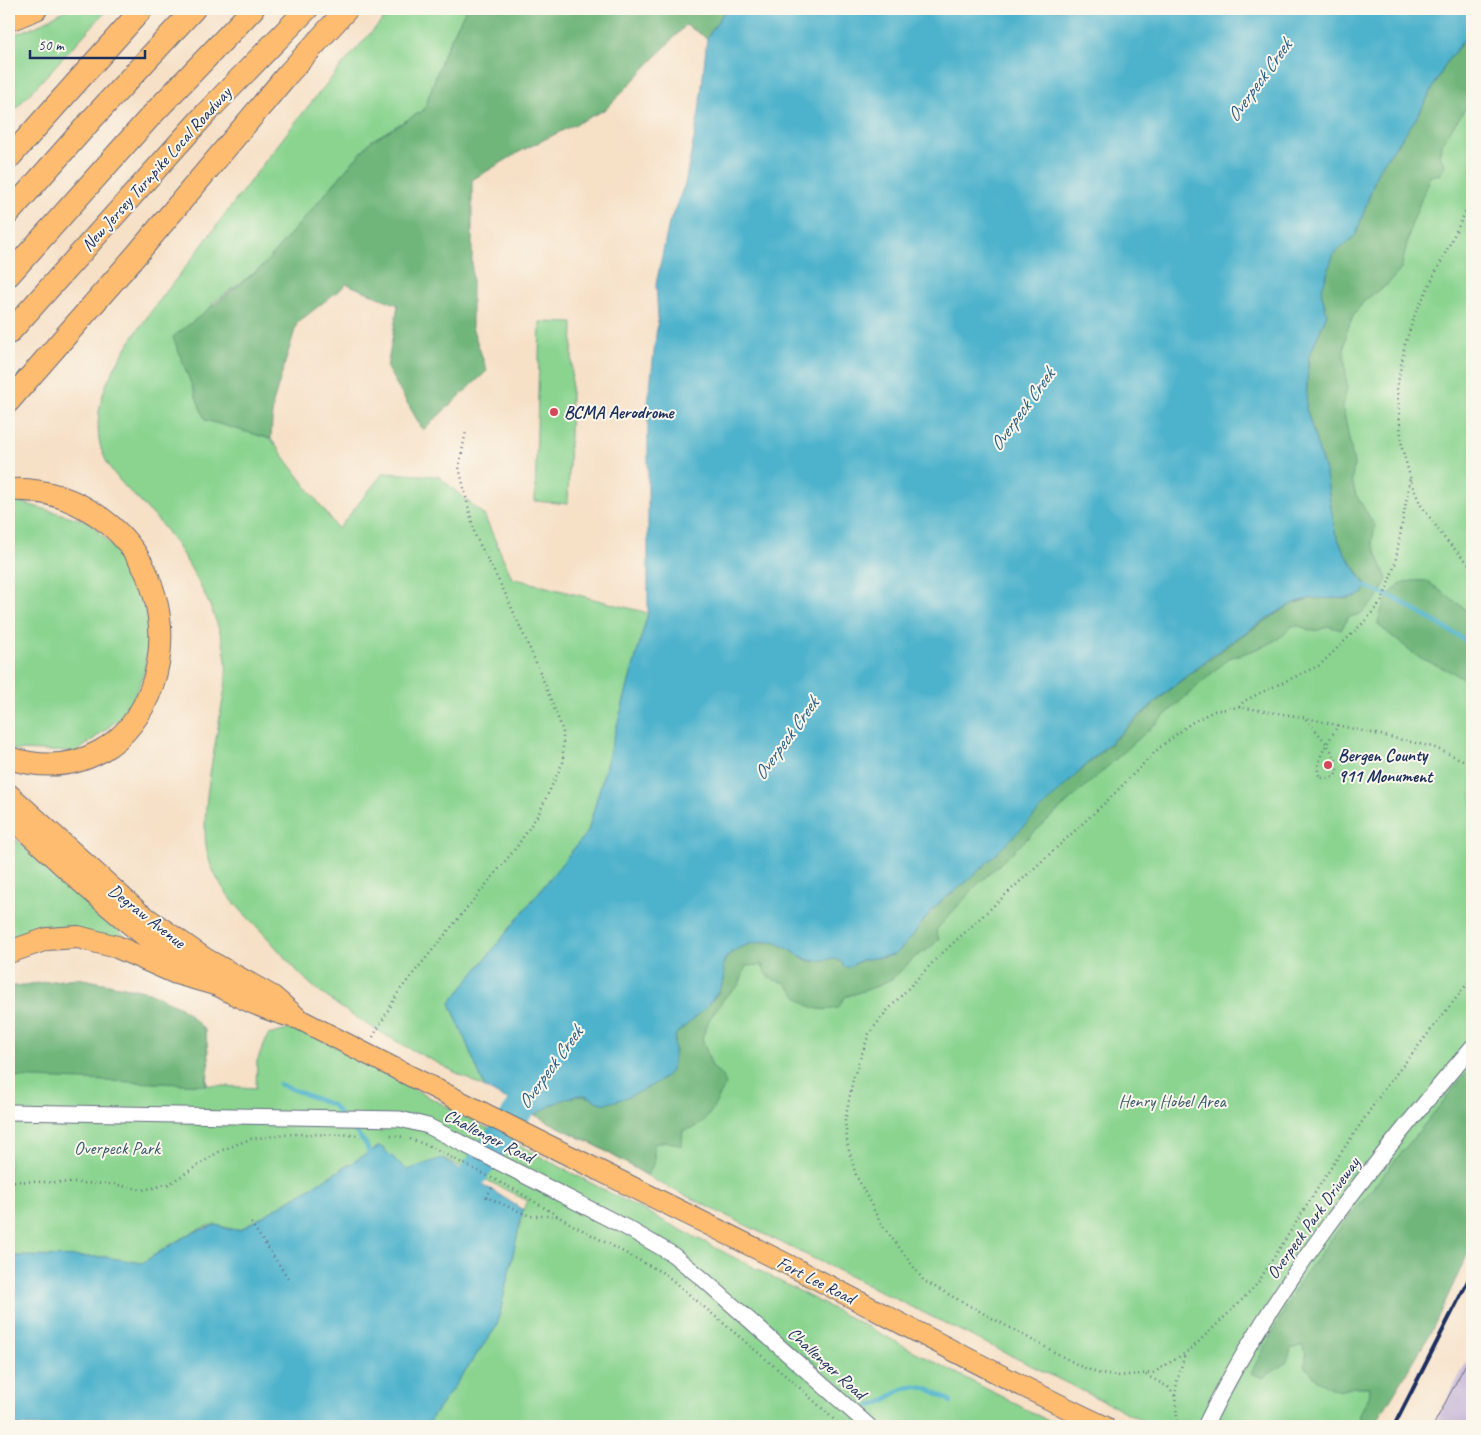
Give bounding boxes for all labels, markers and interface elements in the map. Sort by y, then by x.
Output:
scale bar [30,28,145,60]
water label: Overpeck Creek [1221,33,1299,127]
text: 50 m [38,36,65,55]
street label: New Jersey Turnpike Local Roadway [76,81,237,256]
water label: Overpeck Creek [984,362,1062,456]
place label: BCMA Aerodrome [564,401,675,423]
marker: BCMA Aerodrome [548,406,560,418]
water label: Overpeck Creek [748,691,826,785]
place label: Bergen County 911 Monument [1338,744,1434,787]
marker: Bergen County 911 Monument [1322,759,1334,771]
street label: Degraw Avenue [104,879,191,954]
water label: Overpeck Creek [512,1020,590,1114]
park label: Henry Hobel Area [1118,1090,1227,1112]
street label: Challenger Road [440,1104,540,1169]
park label: Overpeck Park [74,1137,161,1159]
street label: Overpeck Park Driveway [1261,1151,1366,1283]
street label: Fort Lee Road [774,1251,861,1310]
street label: Challenger Road [783,1322,873,1406]

